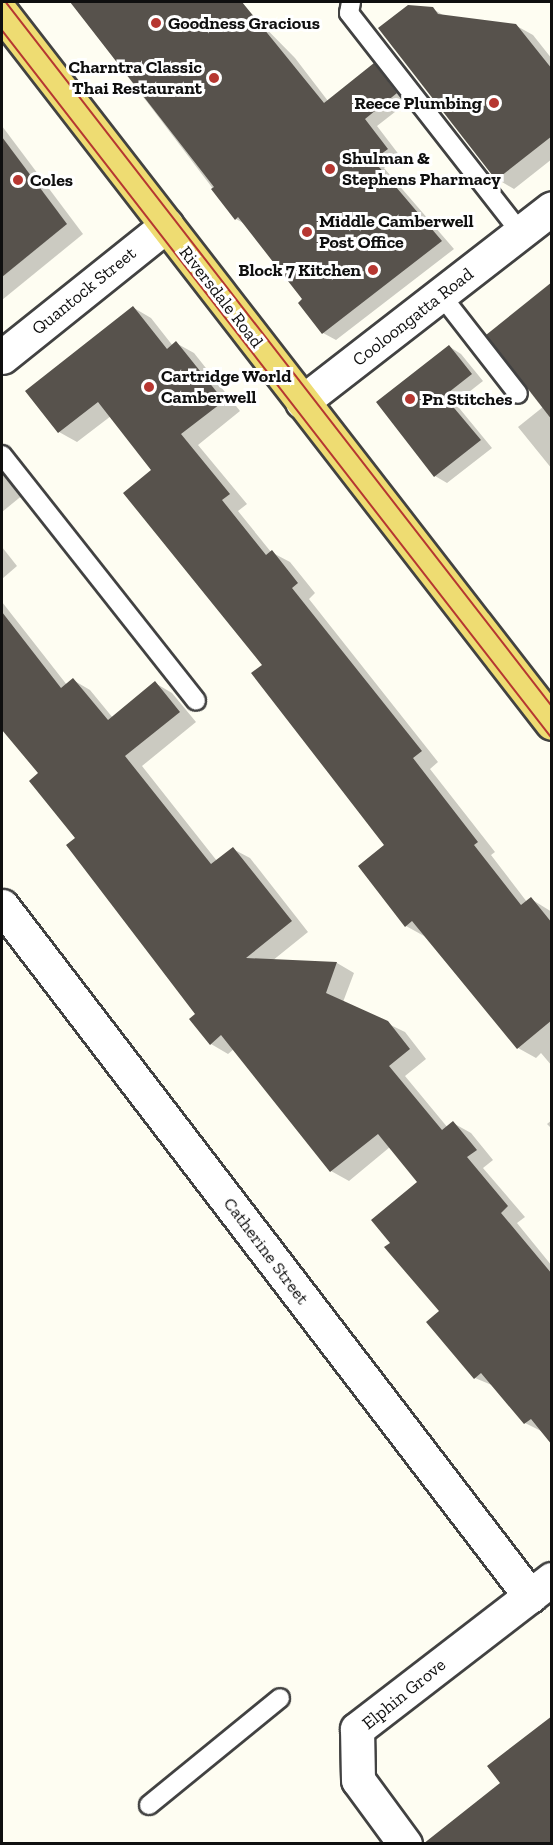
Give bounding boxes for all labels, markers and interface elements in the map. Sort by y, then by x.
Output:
place label: Goodness Gracious [168,12,320,34]
marker: Goodness Gracious [149,16,163,30]
place label: Charntra Classic Thai Restaurant [68,57,202,100]
marker: Charntra Classic Thai Restaurant [207,71,221,85]
place label: Reece Plumbing [354,92,482,114]
marker: Reece Plumbing [487,96,501,110]
place label: Shulman & Stephens Pharmacy [342,148,501,190]
marker: Shulman & Stephens Pharmacy [323,162,337,176]
place label: Coles [30,169,73,191]
marker: Coles [11,173,25,187]
place label: Middle Camberwell Post Office [319,211,474,254]
marker: Middle Camberwell Post Office [300,225,314,239]
street label: Riversdale Road [175,242,267,352]
street label: Quantock Street [28,243,140,339]
place label: Block 7 Kitchen [238,259,361,281]
street label: Cooloongatta Road [348,263,478,371]
marker: Block 7 Kitchen [366,263,380,277]
place label: Cartridge World Camberwell [161,366,292,409]
marker: Cartridge World Camberwell [142,380,156,394]
place label: Pn Stitches [422,388,512,410]
marker: Pn Stitches [403,392,417,406]
street label: Catherine Street [219,1193,313,1309]
street label: Elphin Grove [358,1654,450,1734]

